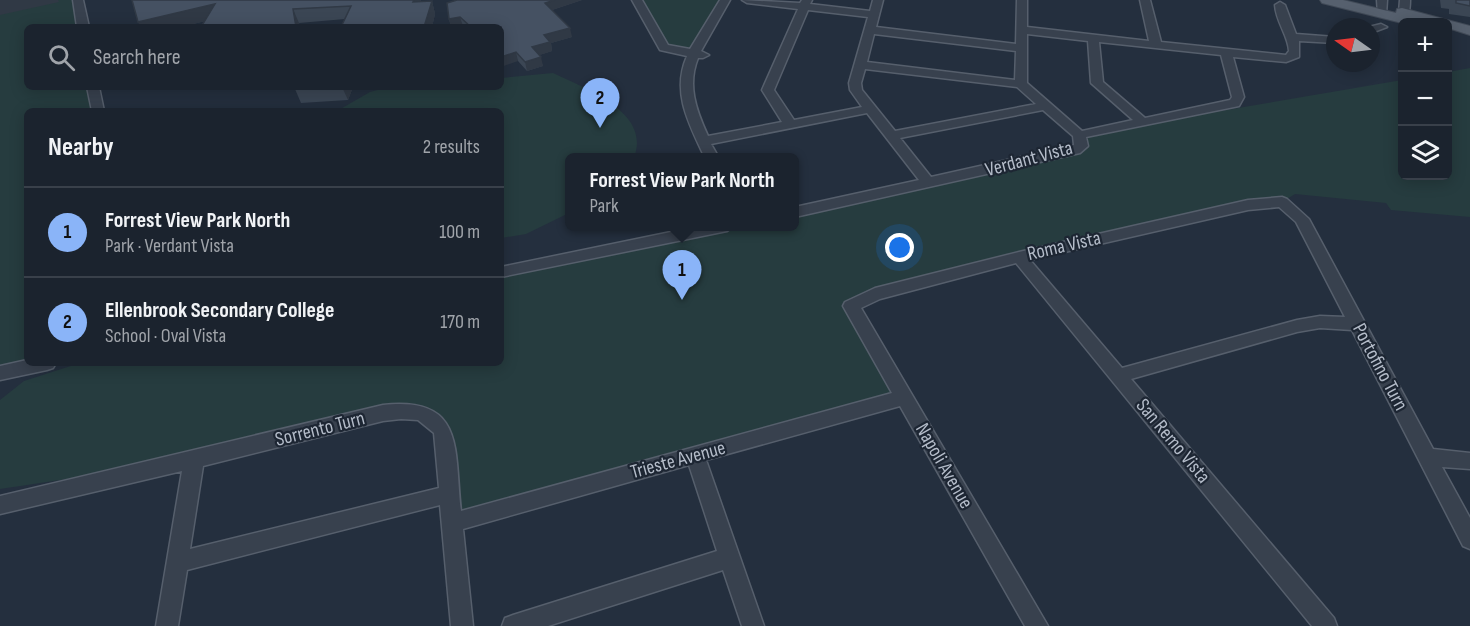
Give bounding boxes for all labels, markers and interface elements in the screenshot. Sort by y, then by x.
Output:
north arrow [1326,18,1380,72]
map controls [1398,18,1452,180]
button: + [1398,18,1452,72]
search box [24,24,504,90]
icon: search [45,41,78,74]
text: Search here [93,44,180,71]
button: − [1398,72,1452,126]
pin: 2 [580,78,620,128]
button: layers [1398,126,1452,180]
text: Nearby [48,132,114,163]
text: 2 results [423,135,480,159]
street label: Verdant Vista [983,136,1075,182]
popup [565,153,799,231]
text: Forrest View Park North [589,167,775,194]
text: Park [589,194,619,218]
text: Forrest View Park North [105,207,290,234]
text: 1 [64,220,71,244]
text: 100 m [439,220,480,244]
street label: Roma Vista [1025,226,1103,266]
your location [885,233,914,262]
text: Park · Verdant Vista [105,234,234,258]
pin: 1 [662,250,702,300]
text: Ellenbrook Secondary College [105,297,334,324]
text: 2 [63,310,72,334]
text: 170 m [440,310,480,334]
street label: Portofino Turn [1347,319,1413,415]
text: School · Oval Vista [105,324,226,348]
street label: San Remo Vista [1131,394,1215,488]
street label: Sorrento Turn [273,406,367,452]
street label: Napoli Avenue [910,419,978,513]
street label: Trieste Avenue [628,436,728,484]

